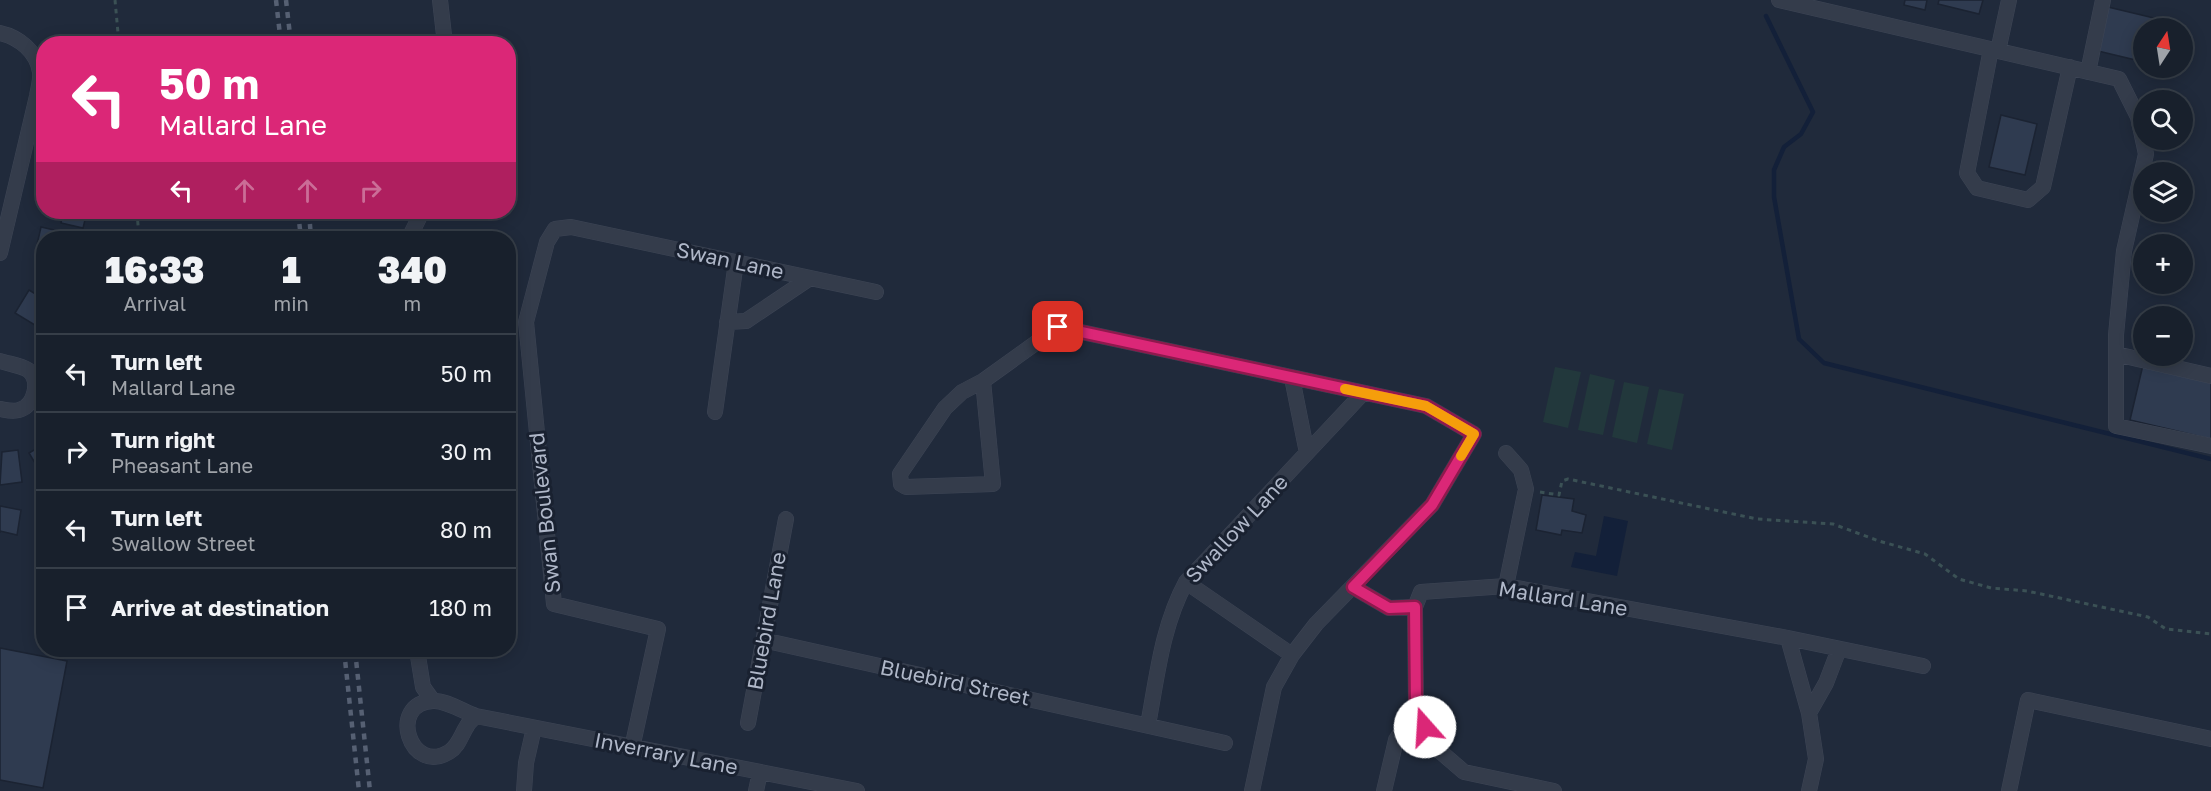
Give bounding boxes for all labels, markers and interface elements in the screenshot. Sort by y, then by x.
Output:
north arrow [2133,18,2193,78]
map controls [2133,18,2193,366]
text: 50 m [159,58,259,108]
icon: left [60,60,138,138]
button: search [2133,90,2193,150]
text: Mallard Lane [159,109,327,141]
button: layers [2133,162,2193,222]
icon: left [165,174,198,207]
icon: ahead [228,174,261,207]
icon: ahead [291,174,324,207]
icon: right [354,174,387,207]
button: + [2133,234,2193,294]
street label: Swan Lane [674,236,786,284]
text: 16:33 [105,248,205,291]
text: 1 [282,248,301,291]
text: 340 [378,248,447,291]
text: Arrival [123,291,186,315]
text: min [273,291,309,315]
text: m [404,291,421,315]
pin [1032,301,1083,352]
button: − [2133,306,2193,366]
icon: arrive [1041,310,1074,343]
text: Turn left [111,348,202,375]
icon: left [60,357,93,390]
text: 50 m [441,360,492,387]
text: Mallard Lane [111,375,235,399]
text: Turn right [111,426,215,453]
street label: Swan Boulevard [523,431,565,595]
icon: right [60,435,93,468]
text: 30 m [441,438,492,465]
text: Pheasant Lane [111,453,253,477]
street label: Swallow Lane [1179,469,1293,588]
text: Turn left [111,504,202,531]
icon: left [60,513,93,546]
text: 80 m [440,516,492,543]
text: Swallow Street [111,531,256,555]
street label: Bluebird Lane [741,550,791,692]
street label: Mallard Lane [1497,575,1630,621]
icon: arrive [60,591,93,624]
text: Arrive at destination [111,594,329,621]
text: 180 m [429,594,492,621]
street label: Bluebird Street [878,653,1033,711]
position arrow [1393,695,1457,759]
street label: Inverrary Lane [592,726,740,780]

